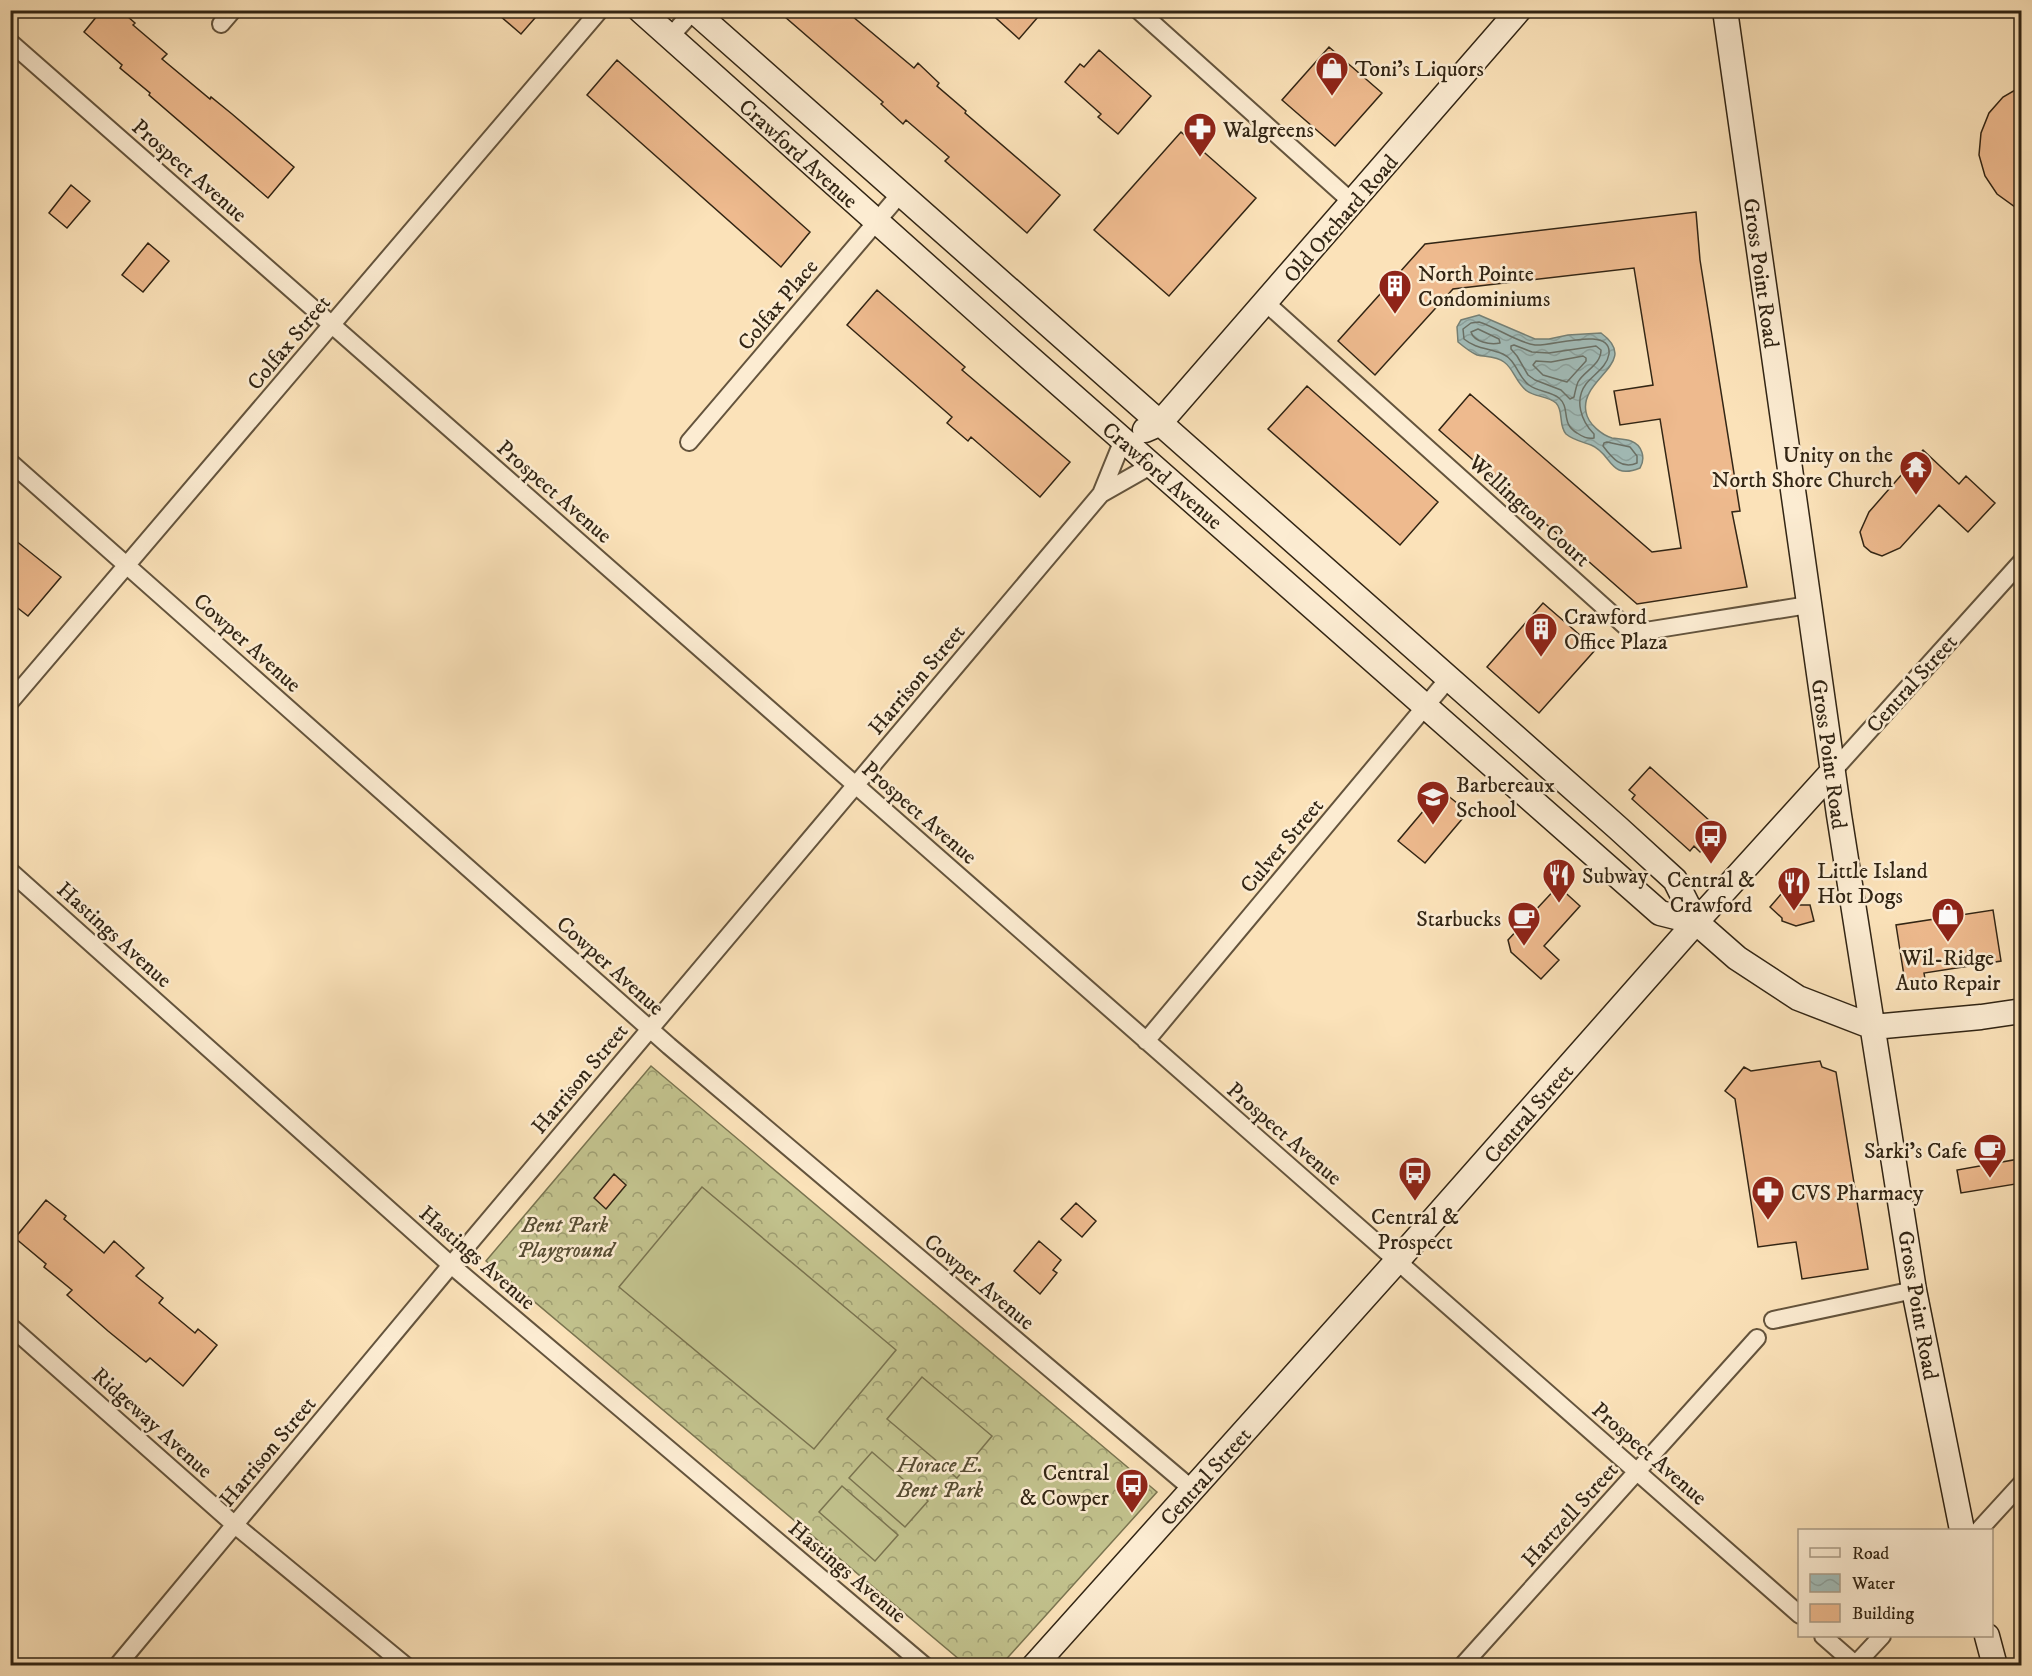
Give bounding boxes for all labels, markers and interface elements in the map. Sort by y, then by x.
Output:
shop icon: Toni's Liquors [1314,50,1350,97]
place label: Toni's Liquors [1355,56,1484,83]
street label: Crawford Avenue [733,94,863,215]
pharmacy icon: Walgreens [1182,111,1218,158]
street label: Prospect Avenue [126,114,252,229]
place label: Walgreens [1222,117,1314,144]
street label: Old Orchard Road [1278,149,1404,289]
street label: Gross Point Road [1737,197,1784,350]
street label: Colfax Place [732,254,824,356]
place label: North Pointe Condominiums [1418,261,1550,313]
building icon: North Pointe Condominiums [1377,268,1413,315]
street label: Colfax Street [242,290,337,396]
street label: Crawford Avenue [1096,416,1228,536]
street label: Prospect Avenue [491,435,617,550]
place label: Unity on the North Shore Church [1712,442,1893,494]
street label: Wellington Court [1462,449,1595,573]
temple icon: Unity on the North Shore Church [1898,449,1934,496]
street label: Cowper Avenue [187,588,307,699]
place label: Crawford Office Plaza [1564,604,1668,656]
building icon: Crawford Office Plaza [1523,611,1559,658]
street label: Harrison Street [863,619,971,741]
street label: Central Street [1861,629,1963,739]
street label: Gross Point Road [1805,678,1852,831]
street label: Prospect Avenue [856,756,982,871]
place label: Barbereaux School [1456,772,1555,824]
school or university icon: Barbereaux School [1415,779,1451,826]
street label: Culver Street [1235,793,1330,899]
bus stop icon: Central & Crawford [1693,818,1729,865]
restaurant icon: Subway [1541,857,1577,904]
place label: Little Island Hot Dogs [1817,858,1928,910]
place label: Subway [1582,863,1649,890]
restaurant icon: Little Island Hot Dogs [1776,865,1812,912]
place label: Central & Crawford [1667,867,1755,919]
street label: Hastings Avenue [51,876,177,994]
shop icon: Wil-Ridge Auto Repair [1930,896,1966,943]
cafe icon: Starbucks [1506,900,1542,947]
place label: Starbucks [1416,906,1501,933]
street label: Cowper Avenue [550,911,670,1022]
place label: Wil-Ridge Auto Repair [1896,945,2001,997]
street label: Harrison Street [526,1018,634,1140]
street label: Central Street [1479,1059,1580,1169]
street label: Prospect Avenue [1221,1077,1347,1192]
cafe icon: Sarki's Cafe [1972,1132,2008,1179]
place label: Sarki's Cafe [1864,1138,1967,1165]
bus stop icon: Central & Prospect [1397,1155,1433,1202]
pharmacy icon: CVS Pharmacy [1750,1174,1786,1221]
place label: CVS Pharmacy [1791,1180,1924,1207]
street label: Hastings Avenue [413,1200,541,1316]
place label: Central & Prospect [1371,1204,1459,1256]
park label: Bent Park Playground [516,1212,617,1264]
street label: Cowper Avenue [918,1228,1040,1336]
street label: Gross Point Road [1891,1229,1944,1382]
street label: Ridgeway Avenue [86,1362,218,1484]
street label: Harrison Street [214,1391,322,1513]
street label: Prospect Avenue [1586,1397,1712,1512]
street label: Central Street [1155,1422,1257,1532]
park label: Horace E. Bent Park [896,1452,984,1504]
street label: Hartzell Street [1516,1457,1624,1573]
place label: Central & Cowper [1020,1460,1110,1512]
bus stop icon: Central & Cowper [1114,1467,1150,1514]
street label: Hastings Avenue [783,1515,911,1629]
legend [1798,1529,1993,1637]
text: Road [1852,1543,1889,1565]
text: Water [1851,1573,1895,1595]
text: Building [1852,1603,1914,1625]

